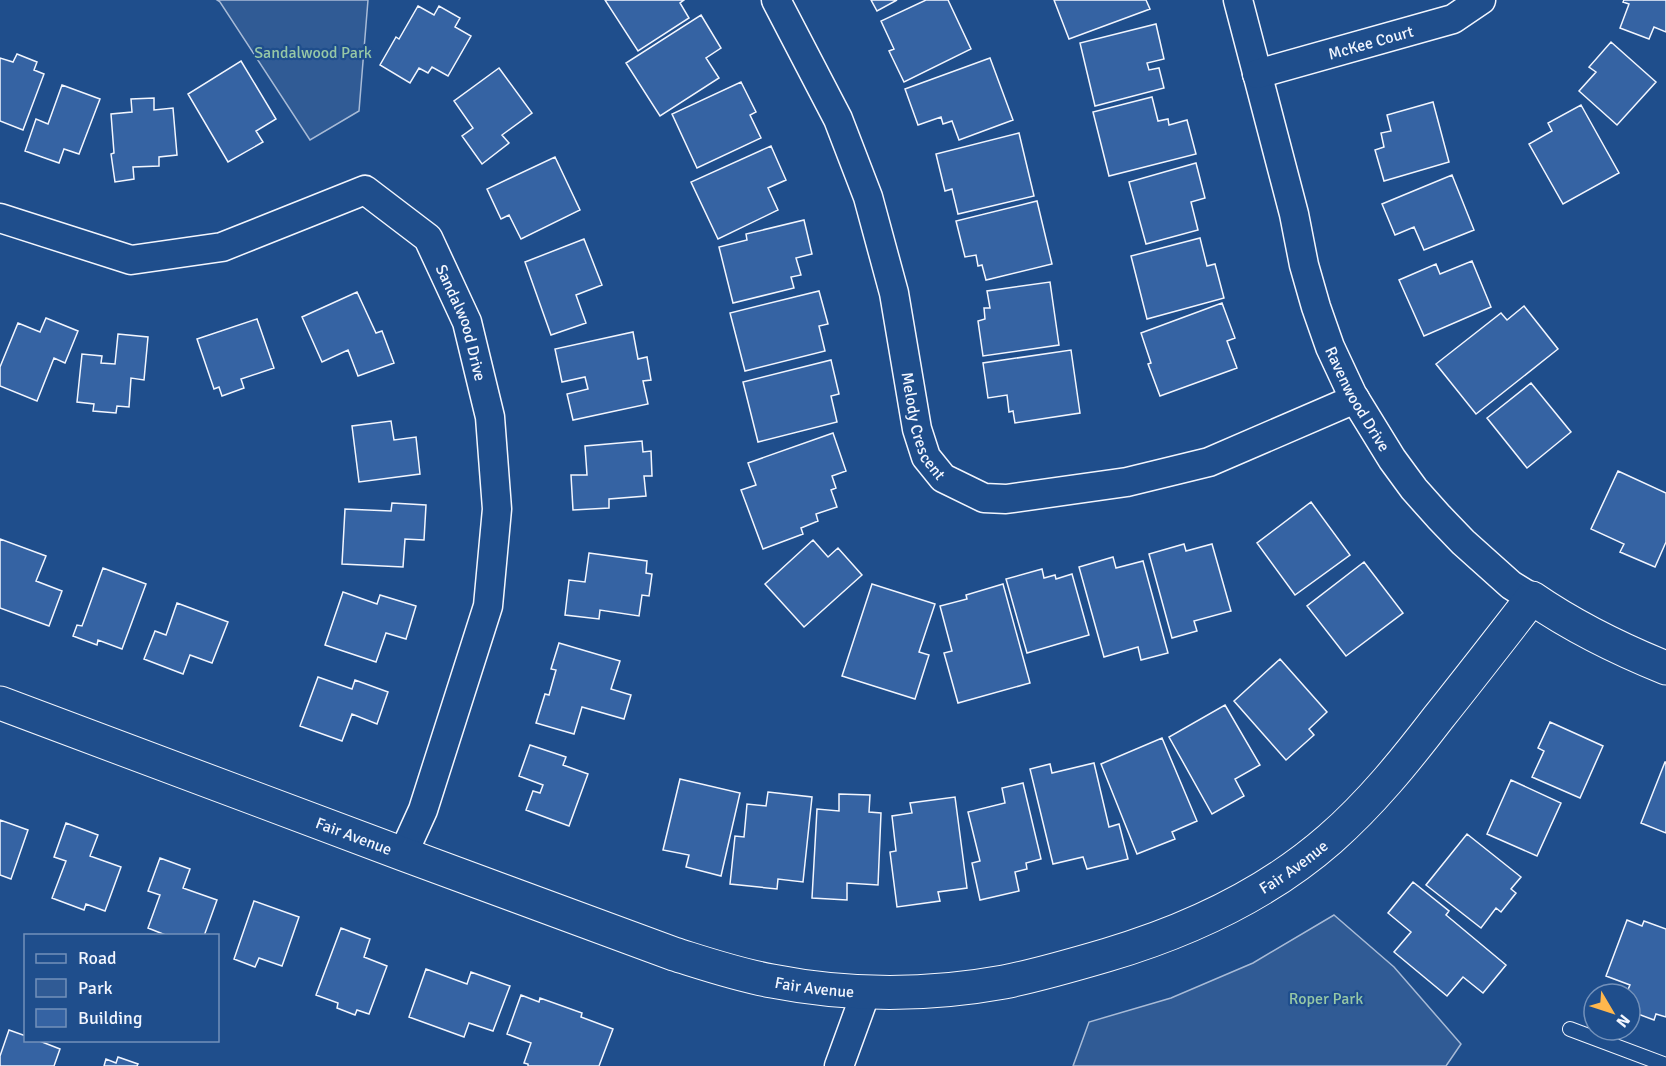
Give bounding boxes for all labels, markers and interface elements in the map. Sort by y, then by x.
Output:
street label: McKee Court [1326,21,1416,65]
park label: Sandalwood Park [254,43,372,63]
street label: Sandalwood Drive [431,261,490,383]
street label: Ravenwood Drive [1320,344,1394,455]
street label: Melody Crescent [897,370,950,485]
street label: Fair Avenue [313,813,395,860]
street label: Fair Avenue [1256,836,1332,899]
legend [24,934,219,1042]
text: Road [78,947,117,969]
street label: Fair Avenue [773,973,855,1002]
text: Park [78,977,113,999]
north arrow [1582,982,1642,1042]
park label: Roper Park [1289,989,1363,1009]
text: Building [78,1007,142,1029]
text: N [1612,1010,1634,1031]

